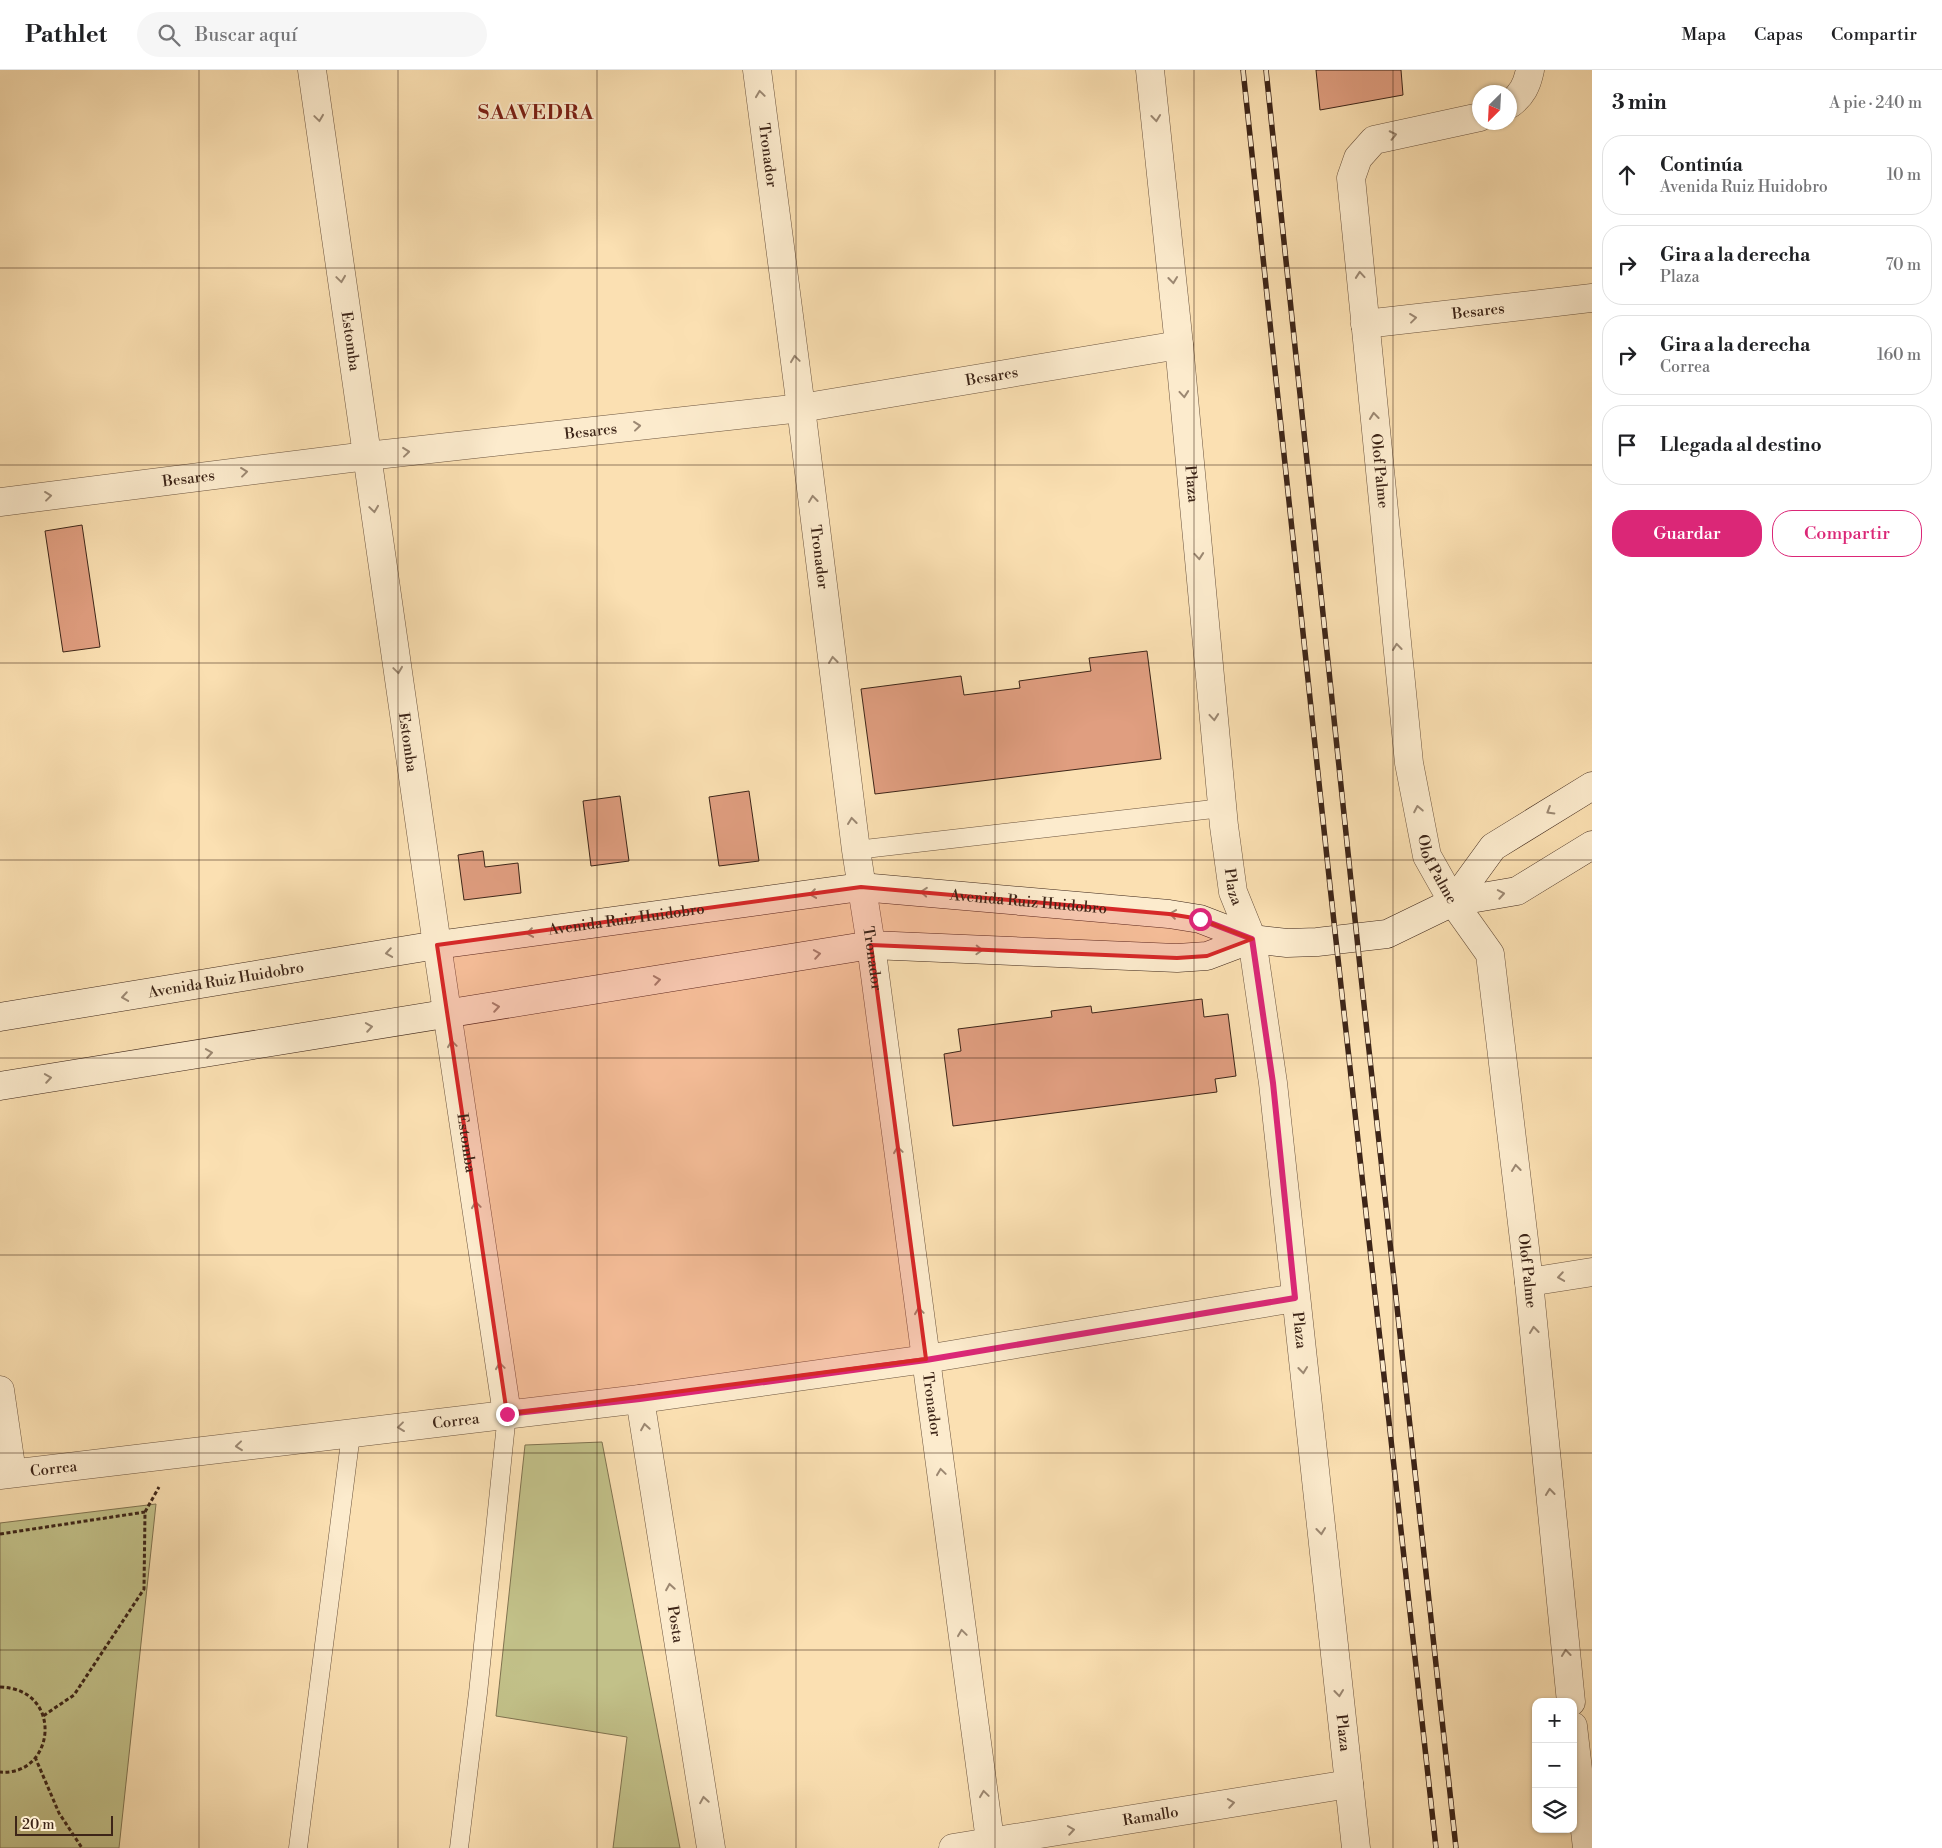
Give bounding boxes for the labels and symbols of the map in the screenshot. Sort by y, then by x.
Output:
north arrow [1472,85,1517,130]
one-way arrow [755,90,766,98]
district label: SAAVEDRA [478,101,594,126]
one-way arrow [313,114,323,123]
one-way arrow [1150,115,1161,123]
street label: Tronador [755,122,782,189]
one-way arrow [1388,131,1397,141]
one-way arrow [1355,271,1366,279]
one-way arrow [336,275,346,284]
one-way arrow [1167,276,1178,284]
street label: Besares [1450,299,1506,324]
street label: Estomba [337,310,364,373]
one-way arrow [1410,313,1418,324]
one-way arrow [790,355,801,363]
street label: Besares [963,362,1019,390]
one-way arrow [1178,390,1189,398]
one-way arrow [1369,412,1380,420]
street label: Besares [562,419,618,444]
one-way arrow [633,421,641,432]
street label: Olof Palme [1367,432,1393,509]
one-way arrow [402,447,410,458]
street label: Plaza [1181,465,1203,504]
street label: Besares [160,466,216,491]
one-way arrow [241,467,249,478]
one-way arrow [45,491,53,502]
one-way arrow [808,495,819,503]
one-way arrow [368,506,379,514]
street label: Tronador [806,524,833,591]
one-way arrow [1193,552,1204,560]
one-way arrow [1392,643,1403,651]
one-way arrow [828,656,839,664]
one-way arrow [392,666,402,675]
street label: Estomba [394,711,422,774]
one-way arrow [1208,714,1219,722]
one-way arrow [1413,804,1423,813]
one-way arrow [1546,804,1555,814]
one-way arrow [847,817,858,825]
street label: Olof Palme [1414,833,1461,907]
street label: Plaza [1220,867,1247,908]
street label: Avenida Ruiz Huidobro [948,885,1108,918]
one-way arrow [919,886,927,897]
one-way arrow [808,888,816,899]
one-way arrow [1496,889,1505,899]
street label: Avenida Ruiz Huidobro [546,899,706,939]
route start [1189,908,1212,931]
one-way arrow [1168,910,1177,920]
street label: Tronador [859,925,887,992]
one-way arrow [526,927,535,937]
one-way arrow [975,945,983,955]
one-way arrow [384,948,393,958]
one-way arrow [813,950,821,960]
street label: Avenida Ruiz Huidobro [146,958,305,1002]
one-way arrow [652,976,661,986]
one-way arrow [120,991,129,1001]
one-way arrow [492,1002,500,1012]
one-way arrow [365,1022,373,1033]
one-way arrow [448,1040,458,1048]
one-way arrow [204,1048,213,1058]
one-way arrow [44,1074,52,1084]
street label: Estomba [453,1112,480,1174]
one-way arrow [893,1146,904,1154]
one-way arrow [1511,1164,1522,1172]
one-way arrow [471,1200,482,1208]
street label: Olof Palme [1514,1232,1541,1309]
one-way arrow [1556,1271,1565,1281]
one-way arrow [914,1307,925,1315]
street label: Plaza [1288,1311,1311,1350]
one-way arrow [1529,1326,1540,1334]
one-way arrow [495,1361,506,1369]
one-way arrow [1297,1366,1308,1374]
street label: Tronador [918,1371,946,1438]
route end [496,1403,519,1426]
street label: Correa [431,1409,481,1433]
one-way arrow [397,1422,405,1432]
one-way arrow [640,1423,651,1431]
one-way arrow [235,1440,243,1451]
street label: Correa [29,1456,79,1481]
one-way arrow [936,1468,947,1476]
one-way arrow [1545,1487,1556,1495]
one-way arrow [1315,1528,1326,1536]
one-way arrow [666,1583,676,1592]
street label: Posta [663,1604,688,1645]
one-way arrow [957,1629,968,1637]
one-way arrow [1561,1649,1572,1657]
one-way arrow [1333,1689,1344,1697]
street label: Plaza [1332,1713,1355,1753]
one-way arrow [979,1790,990,1798]
one-way arrow [699,1795,709,1804]
one-way arrow [1227,1799,1235,1809]
street label: Ramallo [1121,1802,1180,1830]
scale bar [15,1813,112,1836]
one-way arrow [1066,1825,1075,1835]

